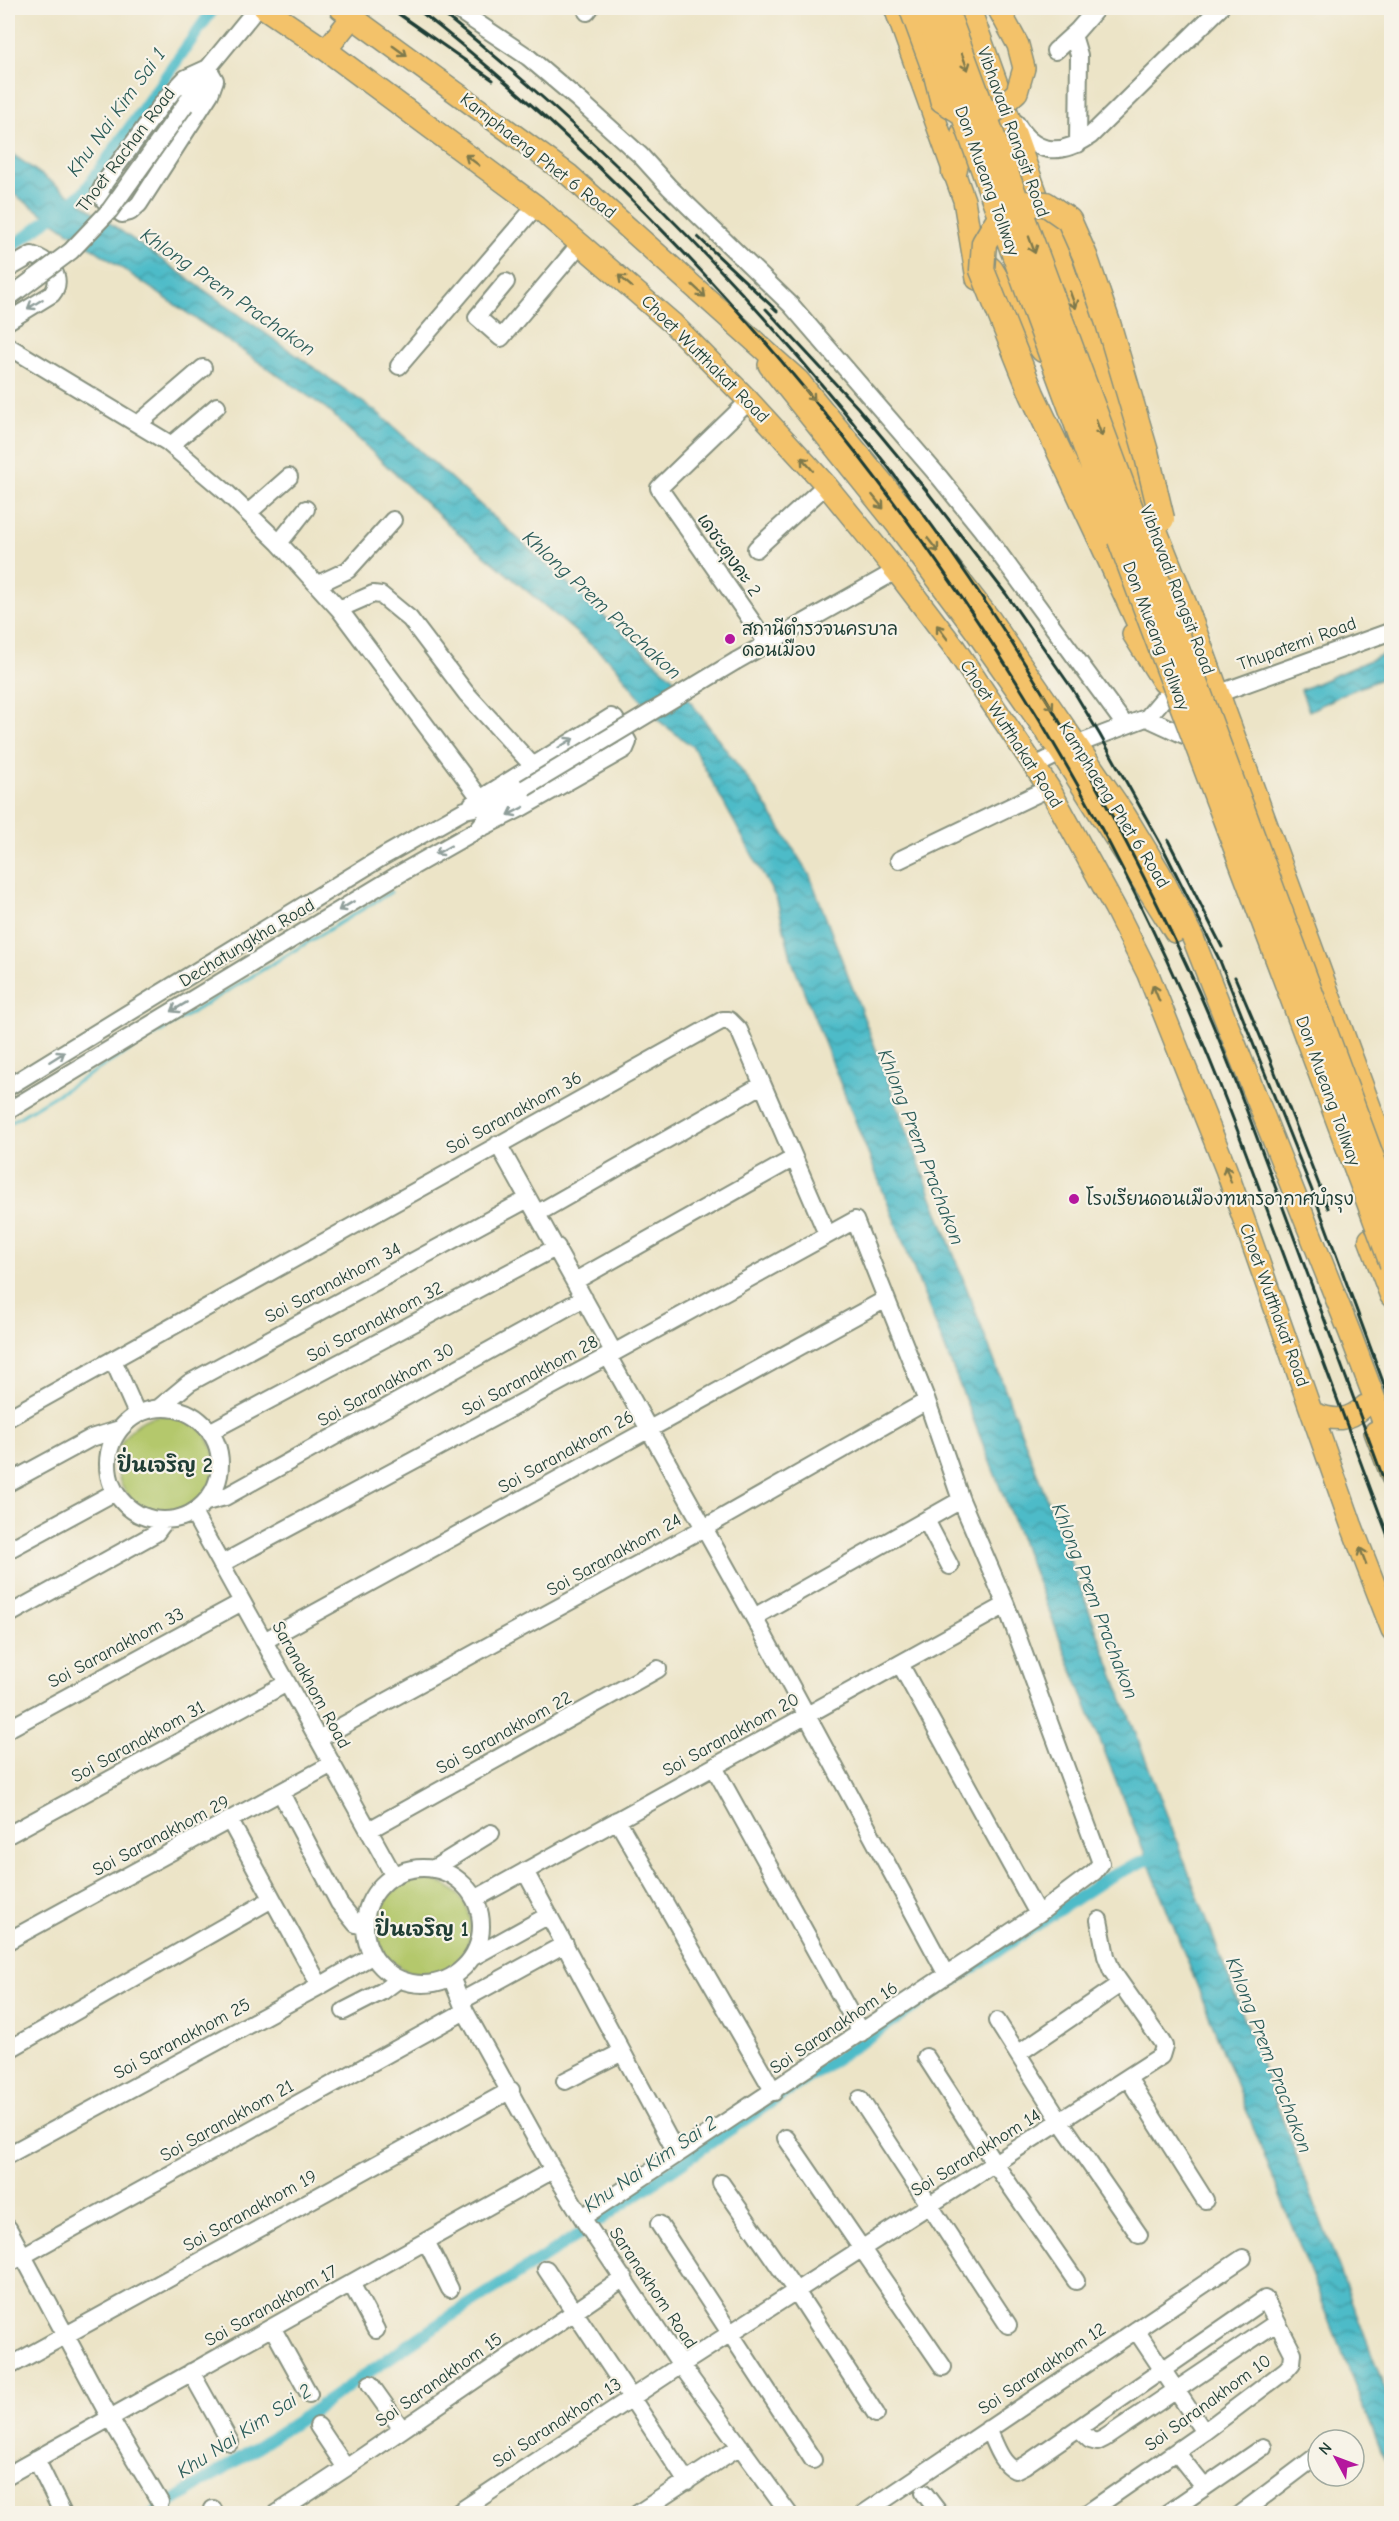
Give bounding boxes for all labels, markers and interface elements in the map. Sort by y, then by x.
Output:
water label: Khu Nai Kim Sai 1 [62,43,170,181]
street label: Vibhavadi Rangsit Road [972,44,1054,220]
one-way arrow [391,45,407,57]
one-way arrow [960,52,971,71]
street label: Thoet Rachan Road [72,83,180,217]
street label: Kamphaeng Phet 6 Road [456,89,620,223]
street label: Don Mueang Tollway [950,103,1024,260]
one-way arrow [465,153,481,166]
water label: Khlong Prem Prachakon [136,223,320,361]
one-way arrow [1028,236,1039,254]
one-way arrow [618,274,633,288]
one-way arrow [691,284,706,298]
one-way arrow [1068,290,1079,309]
street label: Choet Wutthakat Road [637,291,773,427]
one-way arrow [27,297,44,310]
one-way arrow [803,386,816,402]
one-way arrow [1095,419,1106,437]
one-way arrow [800,457,814,472]
one-way arrow [871,494,884,510]
street label: Vibhavadi Rangsit Road [1135,503,1219,677]
street label: เดชะตุงคะ 2 [690,510,765,602]
water label: Khlong Prem Prachakon [518,526,686,684]
one-way arrow [926,537,939,553]
street label: Don Mueang Tollway [1118,559,1194,714]
street label: Thupatemi Road [1235,613,1359,675]
place label: สถานีตำรวจนครบาล ดอนเมือง [742,617,898,661]
one-way arrow [936,624,949,640]
marker: สถานีตำรวจนครบาล ดอนเมือง [723,632,737,646]
street label: Choet Wutthakat Road [955,656,1067,812]
one-way arrow [1042,694,1054,710]
street label: Kamphaeng Phet 6 Road [1054,718,1174,892]
one-way arrow [558,737,575,750]
one-way arrow [507,806,525,817]
one-way arrow [435,844,452,856]
street label: Dechatungkha Road [175,894,319,992]
one-way arrow [338,901,355,913]
one-way arrow [1149,984,1160,1003]
one-way arrow [171,1001,188,1013]
street label: Don Mueang Tollway [1291,1013,1365,1170]
water label: Khlong Prem Prachakon [873,1046,969,1248]
one-way arrow [48,1050,65,1062]
street label: Soi Saranakhom 36 [443,1067,585,1159]
one-way arrow [1221,1165,1232,1184]
place label: โรงเรียนดอนเมืองทหารอากาศบำรุง [1086,1186,1354,1213]
marker: โรงเรียนดอนเมืองทหารอากาศบำรุง [1067,1192,1081,1206]
street label: Choet Wutthakat Road [1235,1221,1313,1389]
street label: Soi Saranakhom 34 [262,1238,404,1328]
street label: Soi Saranakhom 32 [303,1277,447,1367]
street label: Soi Saranakhom 28 [458,1331,602,1421]
street label: Soi Saranakhom 30 [314,1339,458,1431]
street label: Soi Saranakhom 26 [494,1406,638,1498]
district label: ปิ่นเจริญ 2 [117,1447,213,1477]
water label: Khlong Prem Prachakon [1047,1500,1143,1702]
street label: Soi Saranakhom 24 [543,1509,685,1601]
one-way arrow [1357,1547,1368,1566]
street label: Soi Saranakhom 33 [44,1603,188,1693]
street label: Saranakhom Road [267,1618,355,1752]
street label: Soi Saranakhom 22 [433,1687,575,1779]
street label: Soi Saranakhom 20 [659,1689,803,1781]
street label: Soi Saranakhom 31 [68,1697,208,1787]
street label: Soi Saranakhom 29 [89,1791,233,1881]
district label: ปิ่นเจริญ 1 [375,1911,469,1941]
water label: Khlong Prem Prachakon [1221,1954,1317,2156]
street label: Soi Saranakhom 16 [766,1977,902,2079]
street label: Soi Saranakhom 25 [110,1994,254,2084]
street label: Soi Saranakhom 21 [157,2076,297,2166]
street label: Soi Saranakhom 14 [907,2105,1045,2201]
water label: Khu Nai Kim Sai 2 [579,2111,721,2217]
street label: Soi Saranakhom 19 [179,2166,321,2256]
street label: Saranakhom Road [605,2223,701,2353]
street label: Soi Saranakhom 17 [201,2261,341,2351]
street label: Soi Saranakhom 12 [974,2319,1110,2419]
street label: Soi Saranakhom 15 [372,2328,506,2432]
street label: Soi Saranakhom 10 [1141,2350,1275,2456]
street label: Soi Saranakhom 13 [489,2374,625,2472]
water label: Khu Nai Kim Sai 2 [172,2379,316,2483]
north arrow [1306,2428,1366,2488]
text: N [1315,2439,1336,2459]

